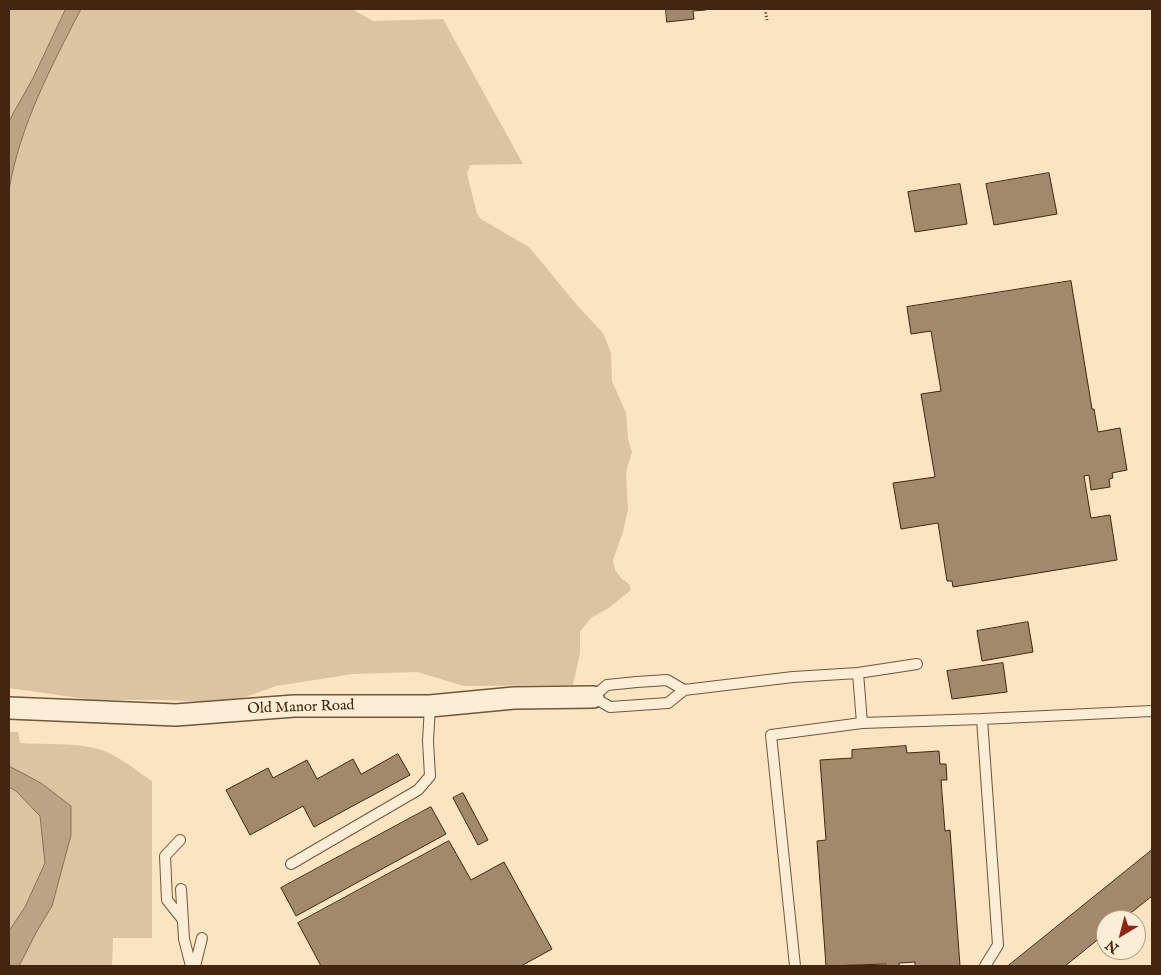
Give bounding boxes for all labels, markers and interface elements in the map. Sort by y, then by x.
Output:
street label: Old Manor Road [247,697,355,719]
north arrow [1096,910,1146,960]
text: N [1102,935,1123,957]

